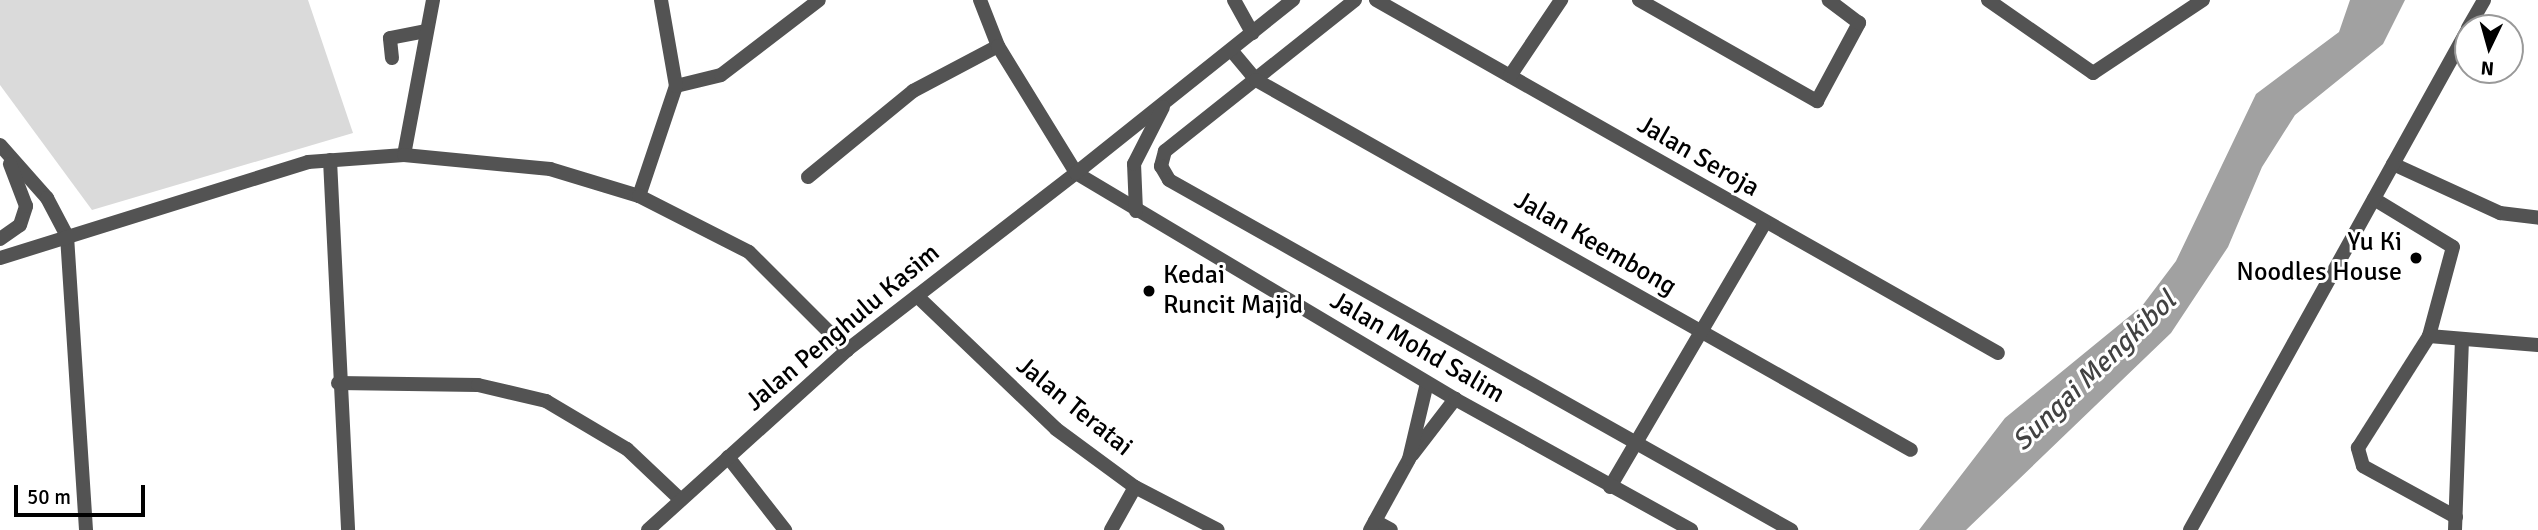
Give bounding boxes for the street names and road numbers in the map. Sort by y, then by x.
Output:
street label: Jalan Seroja [1632,110,1764,204]
street label: Jalan Keembong [1508,185,1682,303]
street label: Jalan Penghulu Kasim [740,238,946,418]
street label: Jalan Mohd Salim [1324,285,1510,411]
street label: Jalan Teratai [1010,351,1138,463]

